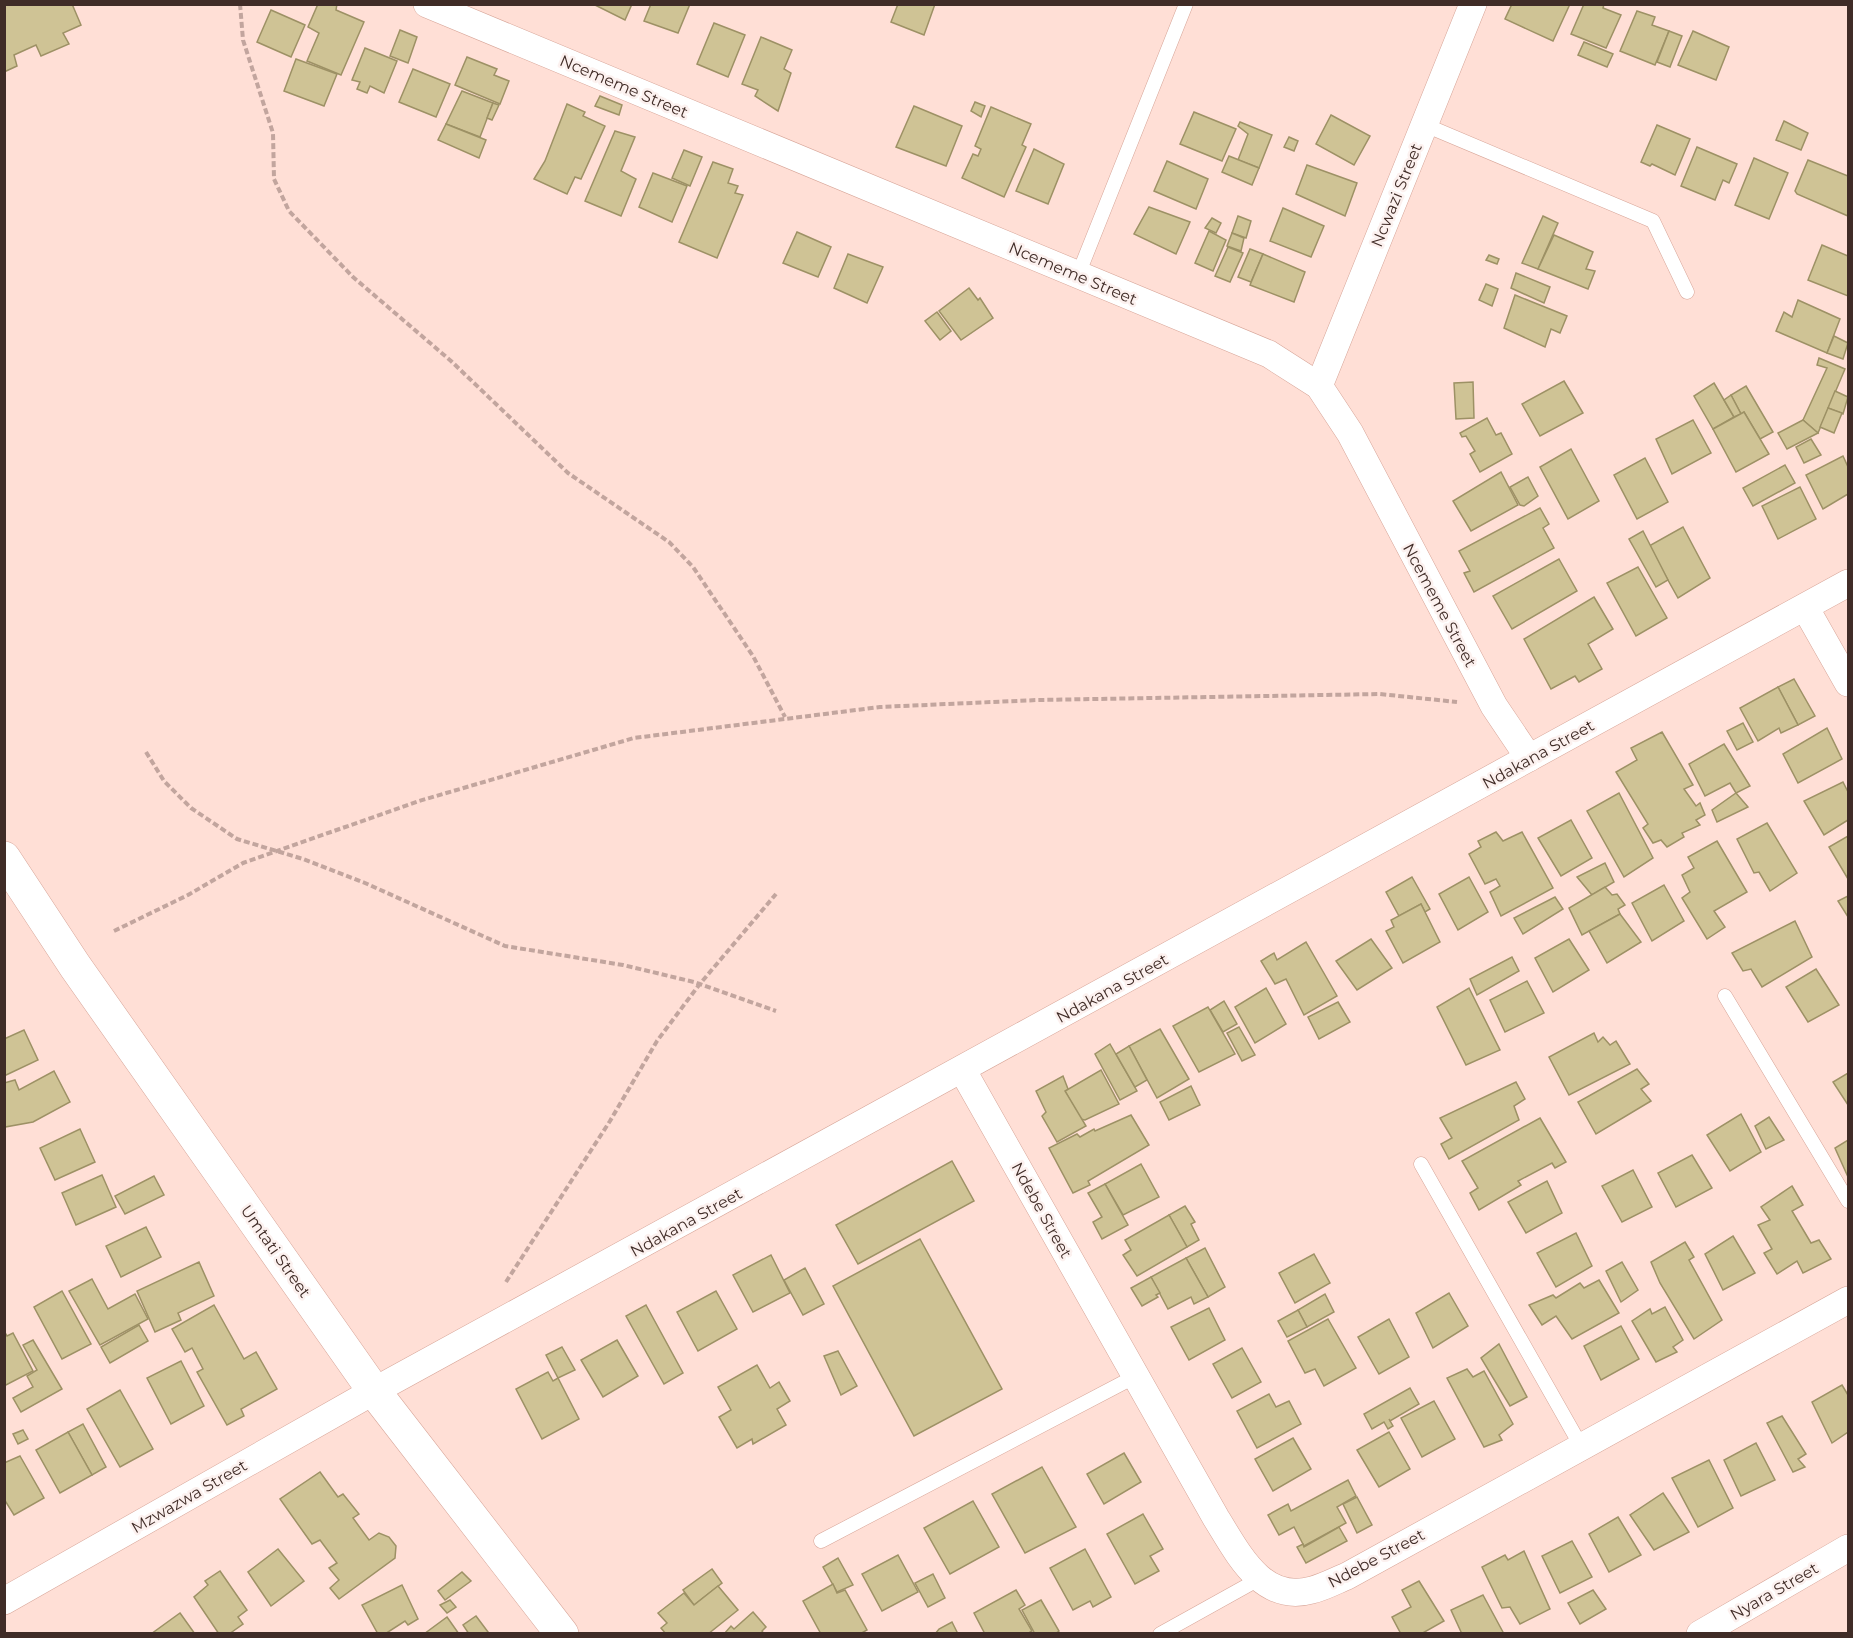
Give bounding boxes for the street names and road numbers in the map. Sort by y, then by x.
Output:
street label: Ncememe Street [557,51,691,122]
street label: Ncwazi Street [1367,140,1426,250]
street label: Ncememe Street [1006,238,1140,309]
street label: Ncememe Street [1399,540,1480,671]
street label: Ndakana Street [1479,716,1598,793]
street label: Ndakana Street [1053,950,1172,1027]
street label: Ndebe Street [1007,1159,1076,1262]
street label: Ndakana Street [627,1184,746,1261]
street label: Umtati Street [237,1201,315,1302]
street label: Mzwazwa Street [128,1455,251,1537]
street label: Ndebe Street [1325,1525,1428,1592]
street label: Nyara Street [1727,1558,1822,1624]

